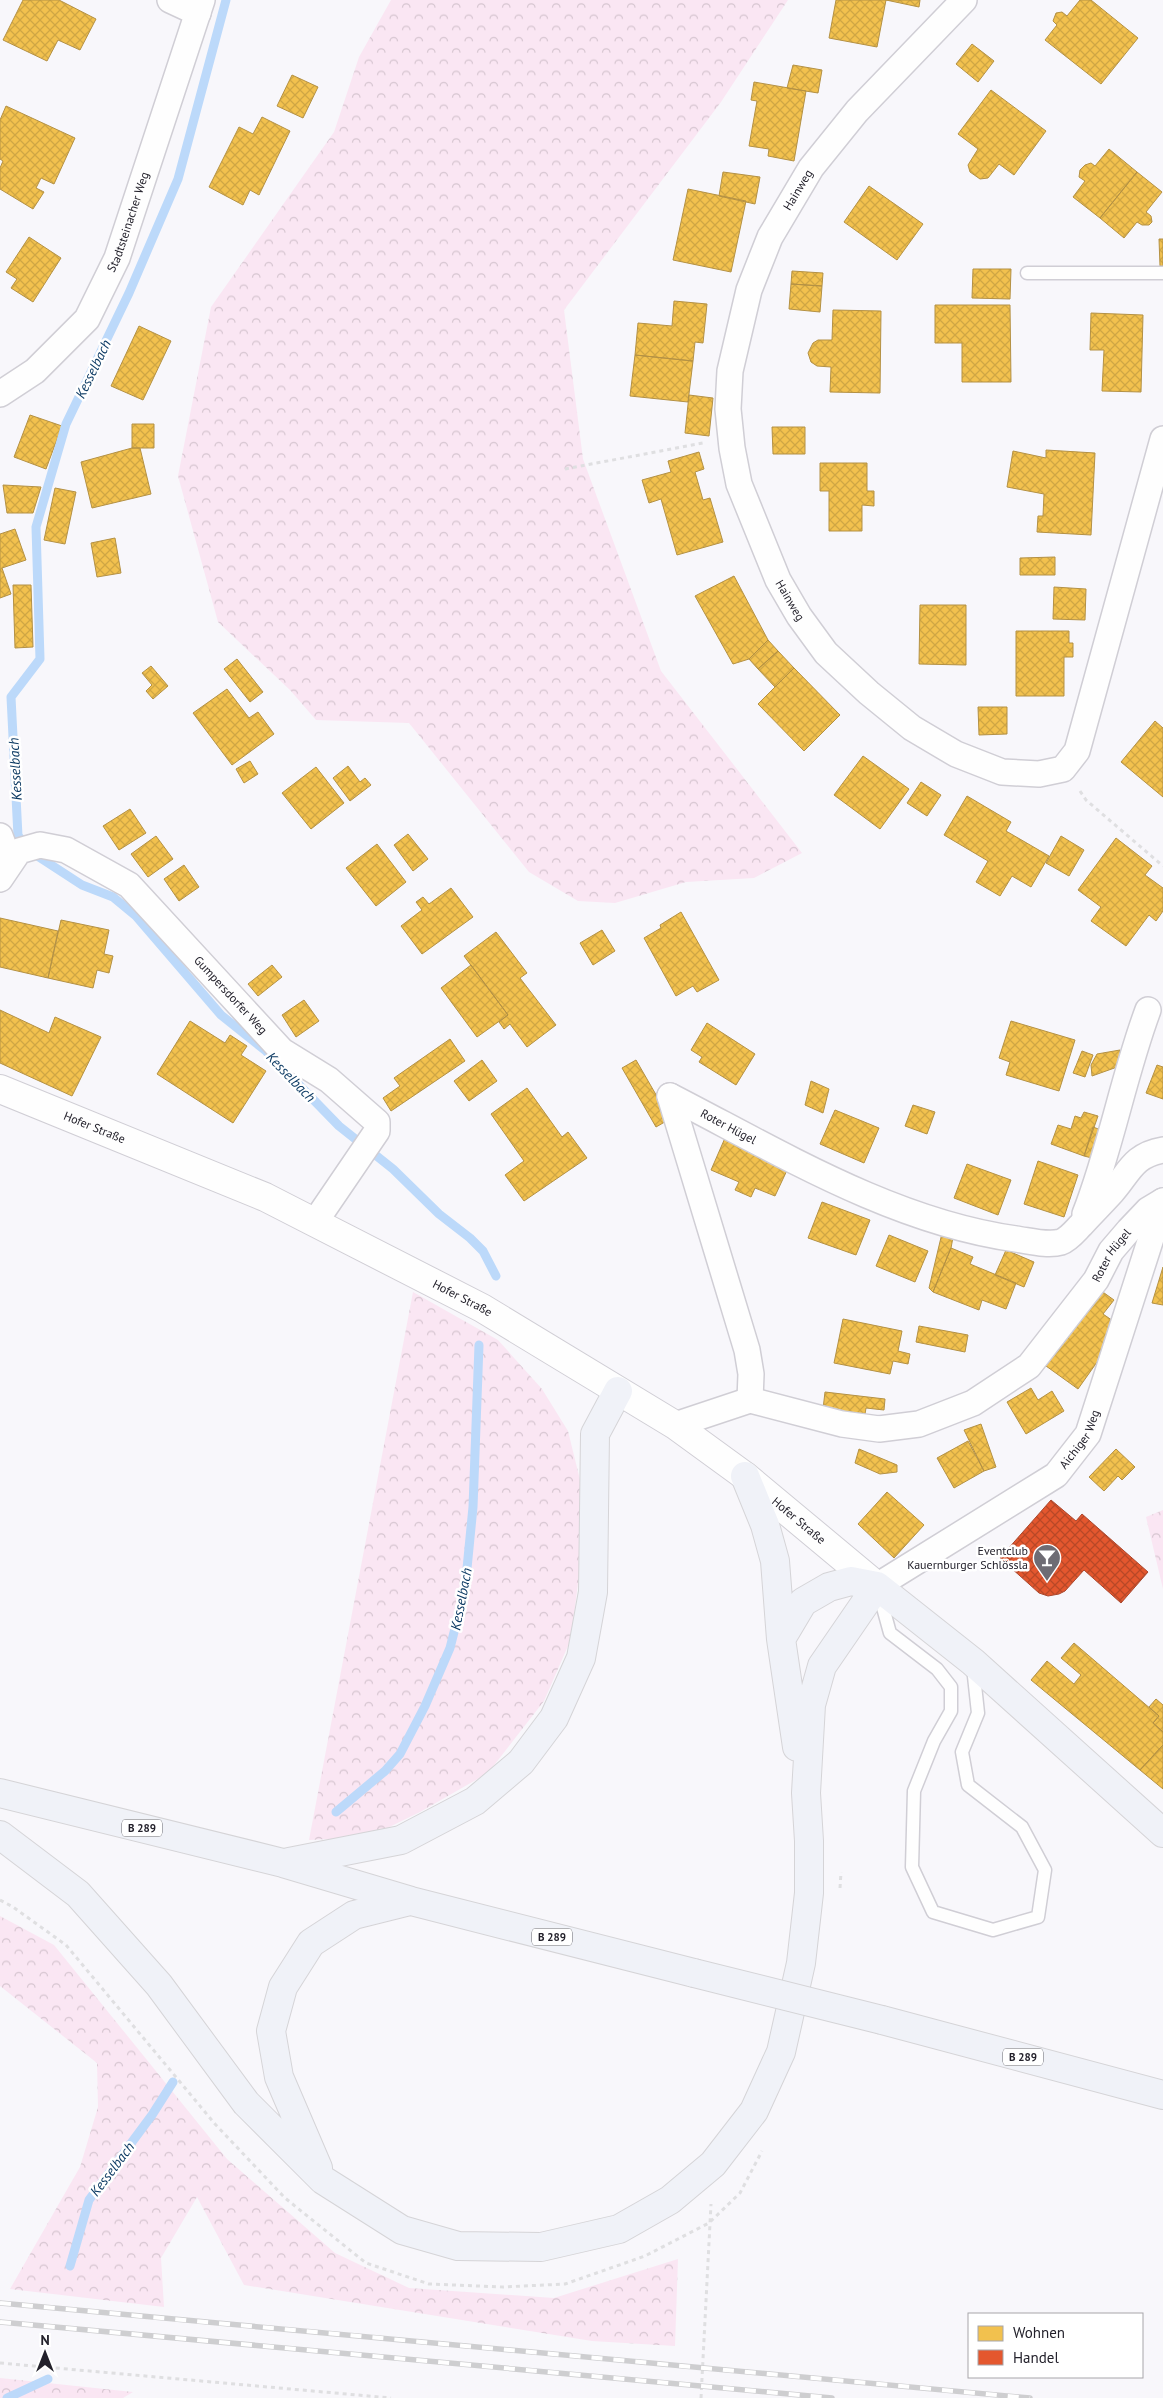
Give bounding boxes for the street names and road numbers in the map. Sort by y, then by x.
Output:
street label: Hainweg [780,167,816,213]
street label: Stadtsteinacher Weg [103,170,152,274]
street label: Hainweg [772,577,808,624]
street label: Gumpersdorfer Weg [191,953,271,1037]
street label: Roter Hügel [698,1105,760,1147]
street label: Hofer Straße [62,1108,128,1146]
street label: Roter Hügel [1088,1225,1134,1284]
street label: Hofer Straße [430,1276,495,1320]
street label: Aichiger Weg [1056,1408,1102,1472]
street label: Hofer Straße [769,1494,829,1547]
road number: B 289 [122,1820,162,1836]
road number: B 289 [532,1928,572,1945]
road number: B 289 [1003,2048,1043,2066]

